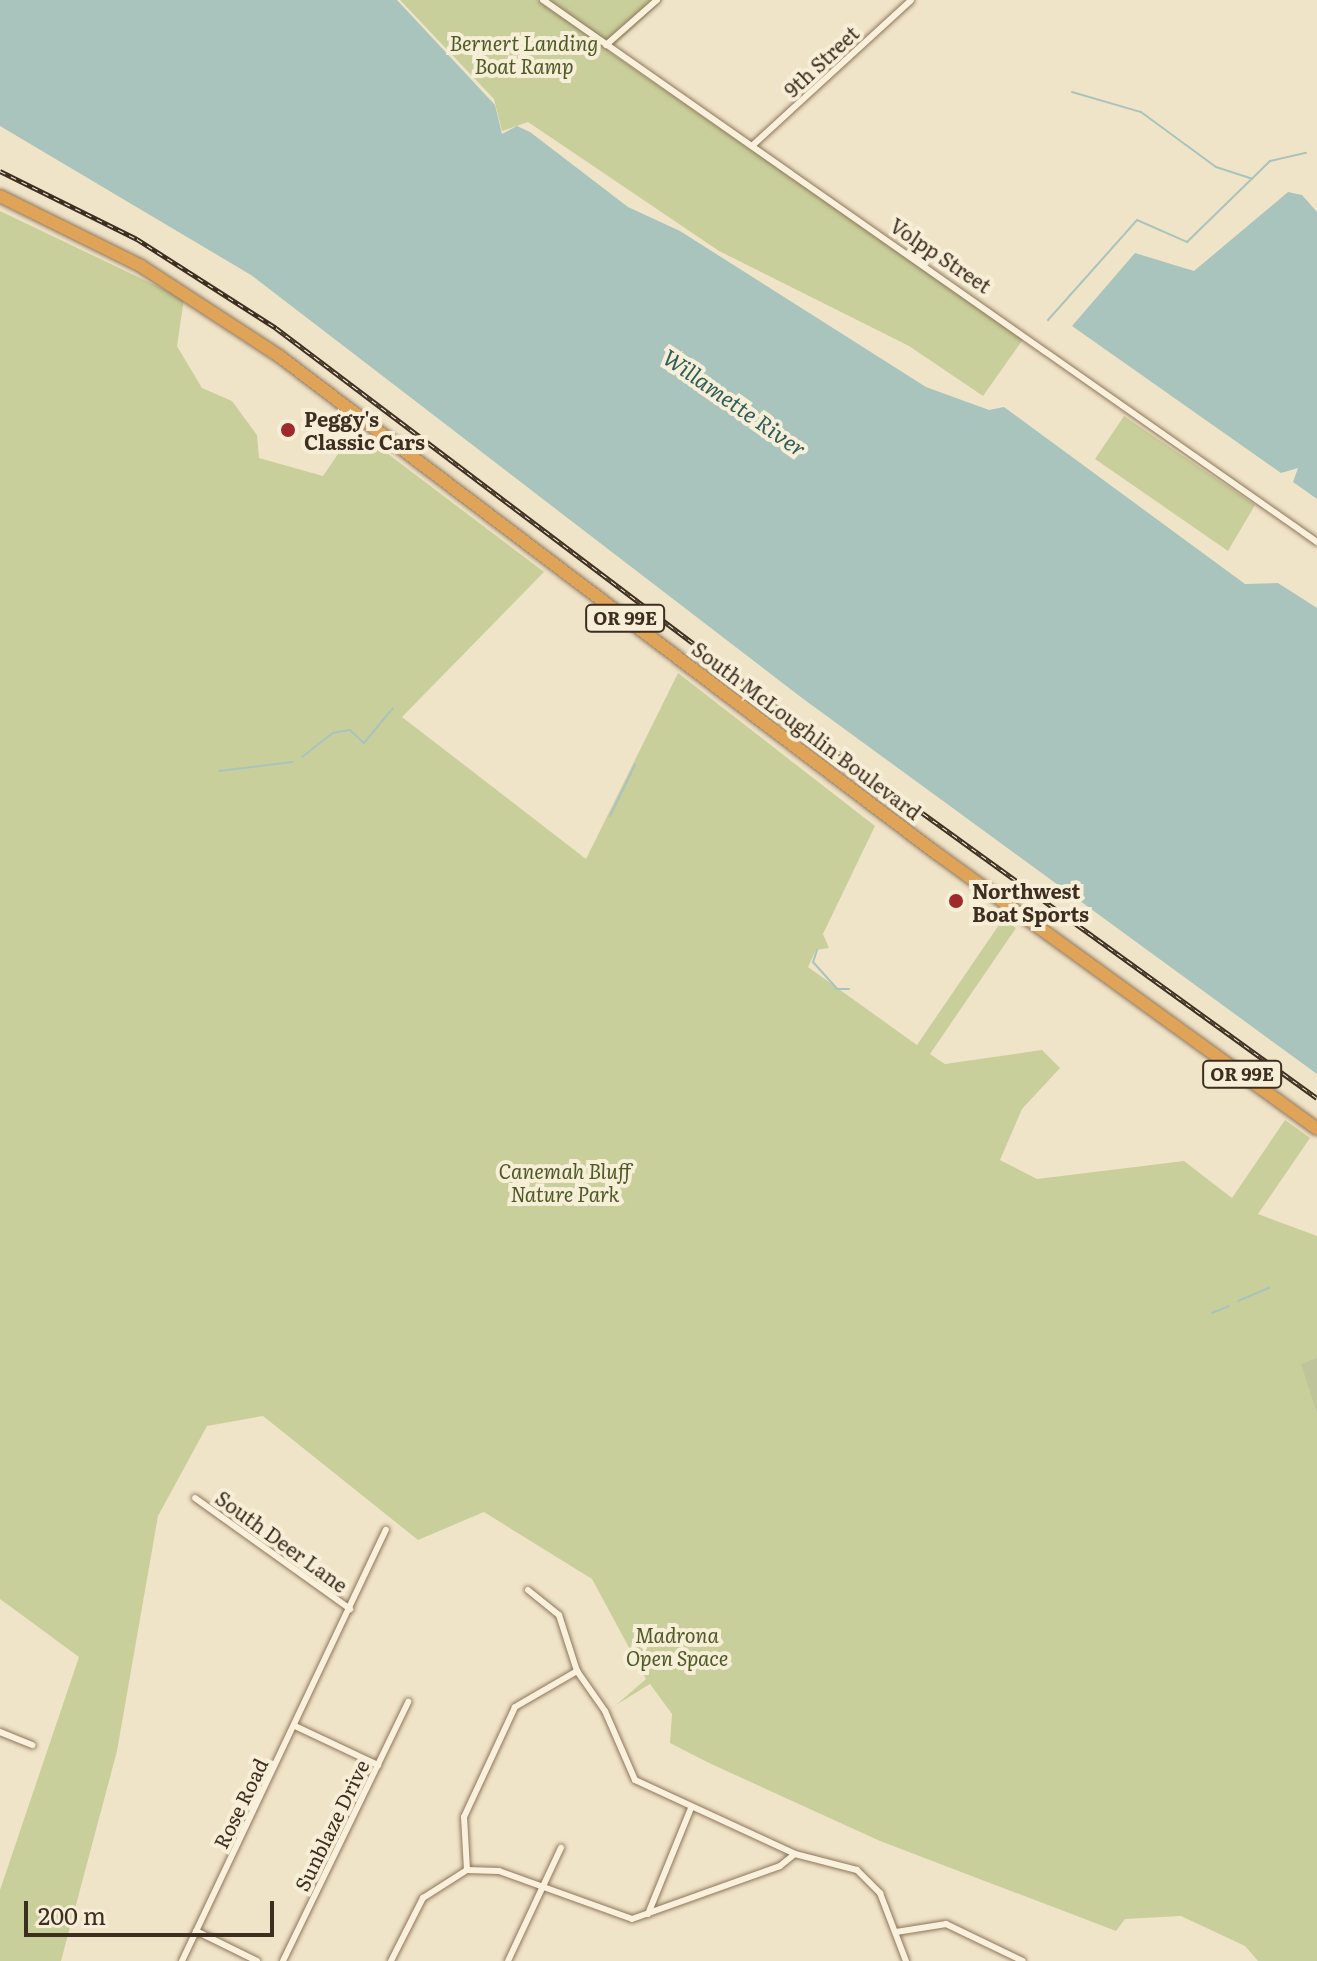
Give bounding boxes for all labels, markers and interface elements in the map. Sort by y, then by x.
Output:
street label: 9th Street [779,21,863,101]
park label: Bernert Landing Boat Ramp [450,30,598,77]
street label: Volpp Street [886,212,996,298]
water label: Willamette River [658,343,812,461]
place label: Peggy's Classic Cars [304,406,425,453]
marker: Peggy's Classic Cars [279,421,297,439]
road number: OR 99E [585,604,665,632]
street label: South McLoughlin Boulevard [688,636,926,824]
place label: Northwest Boat Sports [972,878,1089,925]
marker: Northwest Boat Sports [947,892,965,910]
road number: OR 99E [1202,1060,1282,1088]
park label: Canemah Bluff Nature Park [499,1159,631,1206]
street label: South Deer Lane [211,1485,353,1597]
park label: Madrona Open Space [626,1622,728,1669]
street label: Rose Road [208,1754,272,1852]
street label: Sunblaze Drive [289,1755,373,1895]
scale bar [28,1885,278,1935]
text: 200 m [38,1897,106,1932]

